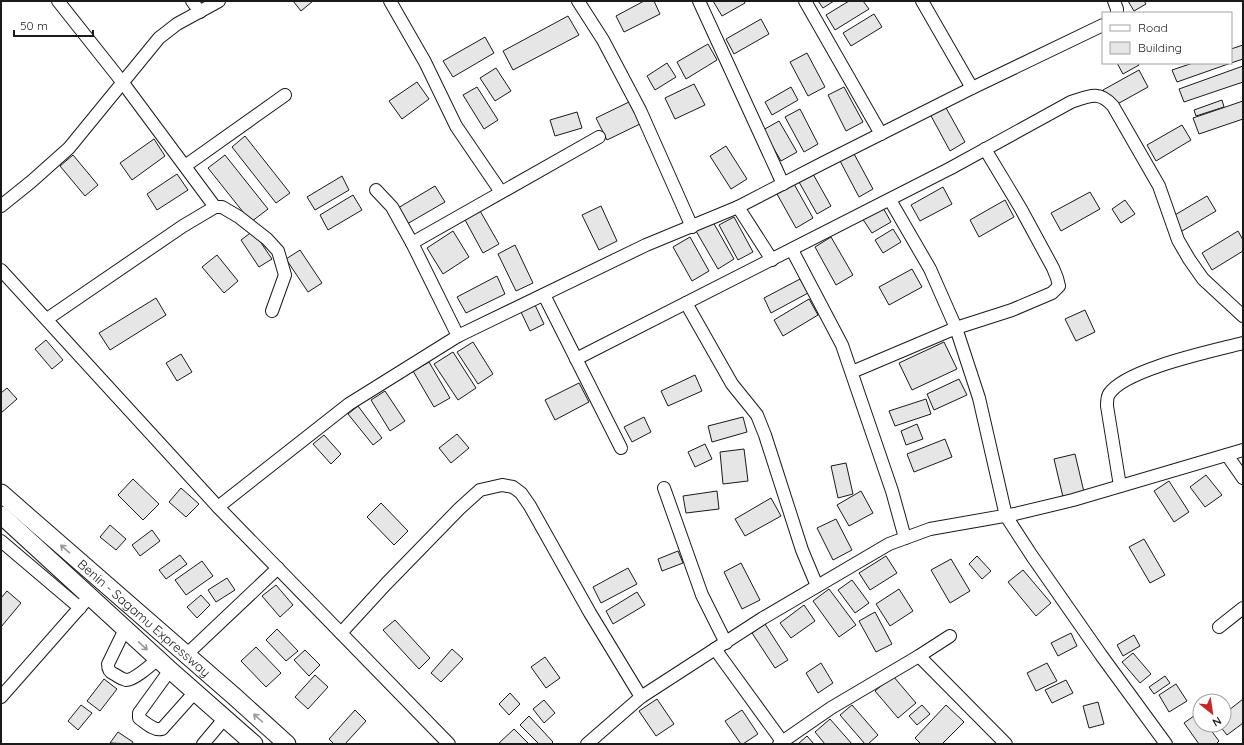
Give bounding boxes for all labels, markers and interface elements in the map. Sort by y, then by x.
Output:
scale bar [14,12,93,38]
legend [1102,12,1232,64]
text: 50 m [20,18,48,33]
text: Road [1138,20,1168,35]
text: Building [1138,40,1182,55]
one-way arrow [61,545,71,554]
street label: Benin - Sagamu Expressway [75,556,214,680]
one-way arrow [138,641,149,650]
north arrow [1192,693,1232,733]
one-way arrow [253,713,263,723]
text: N [1210,714,1224,730]

